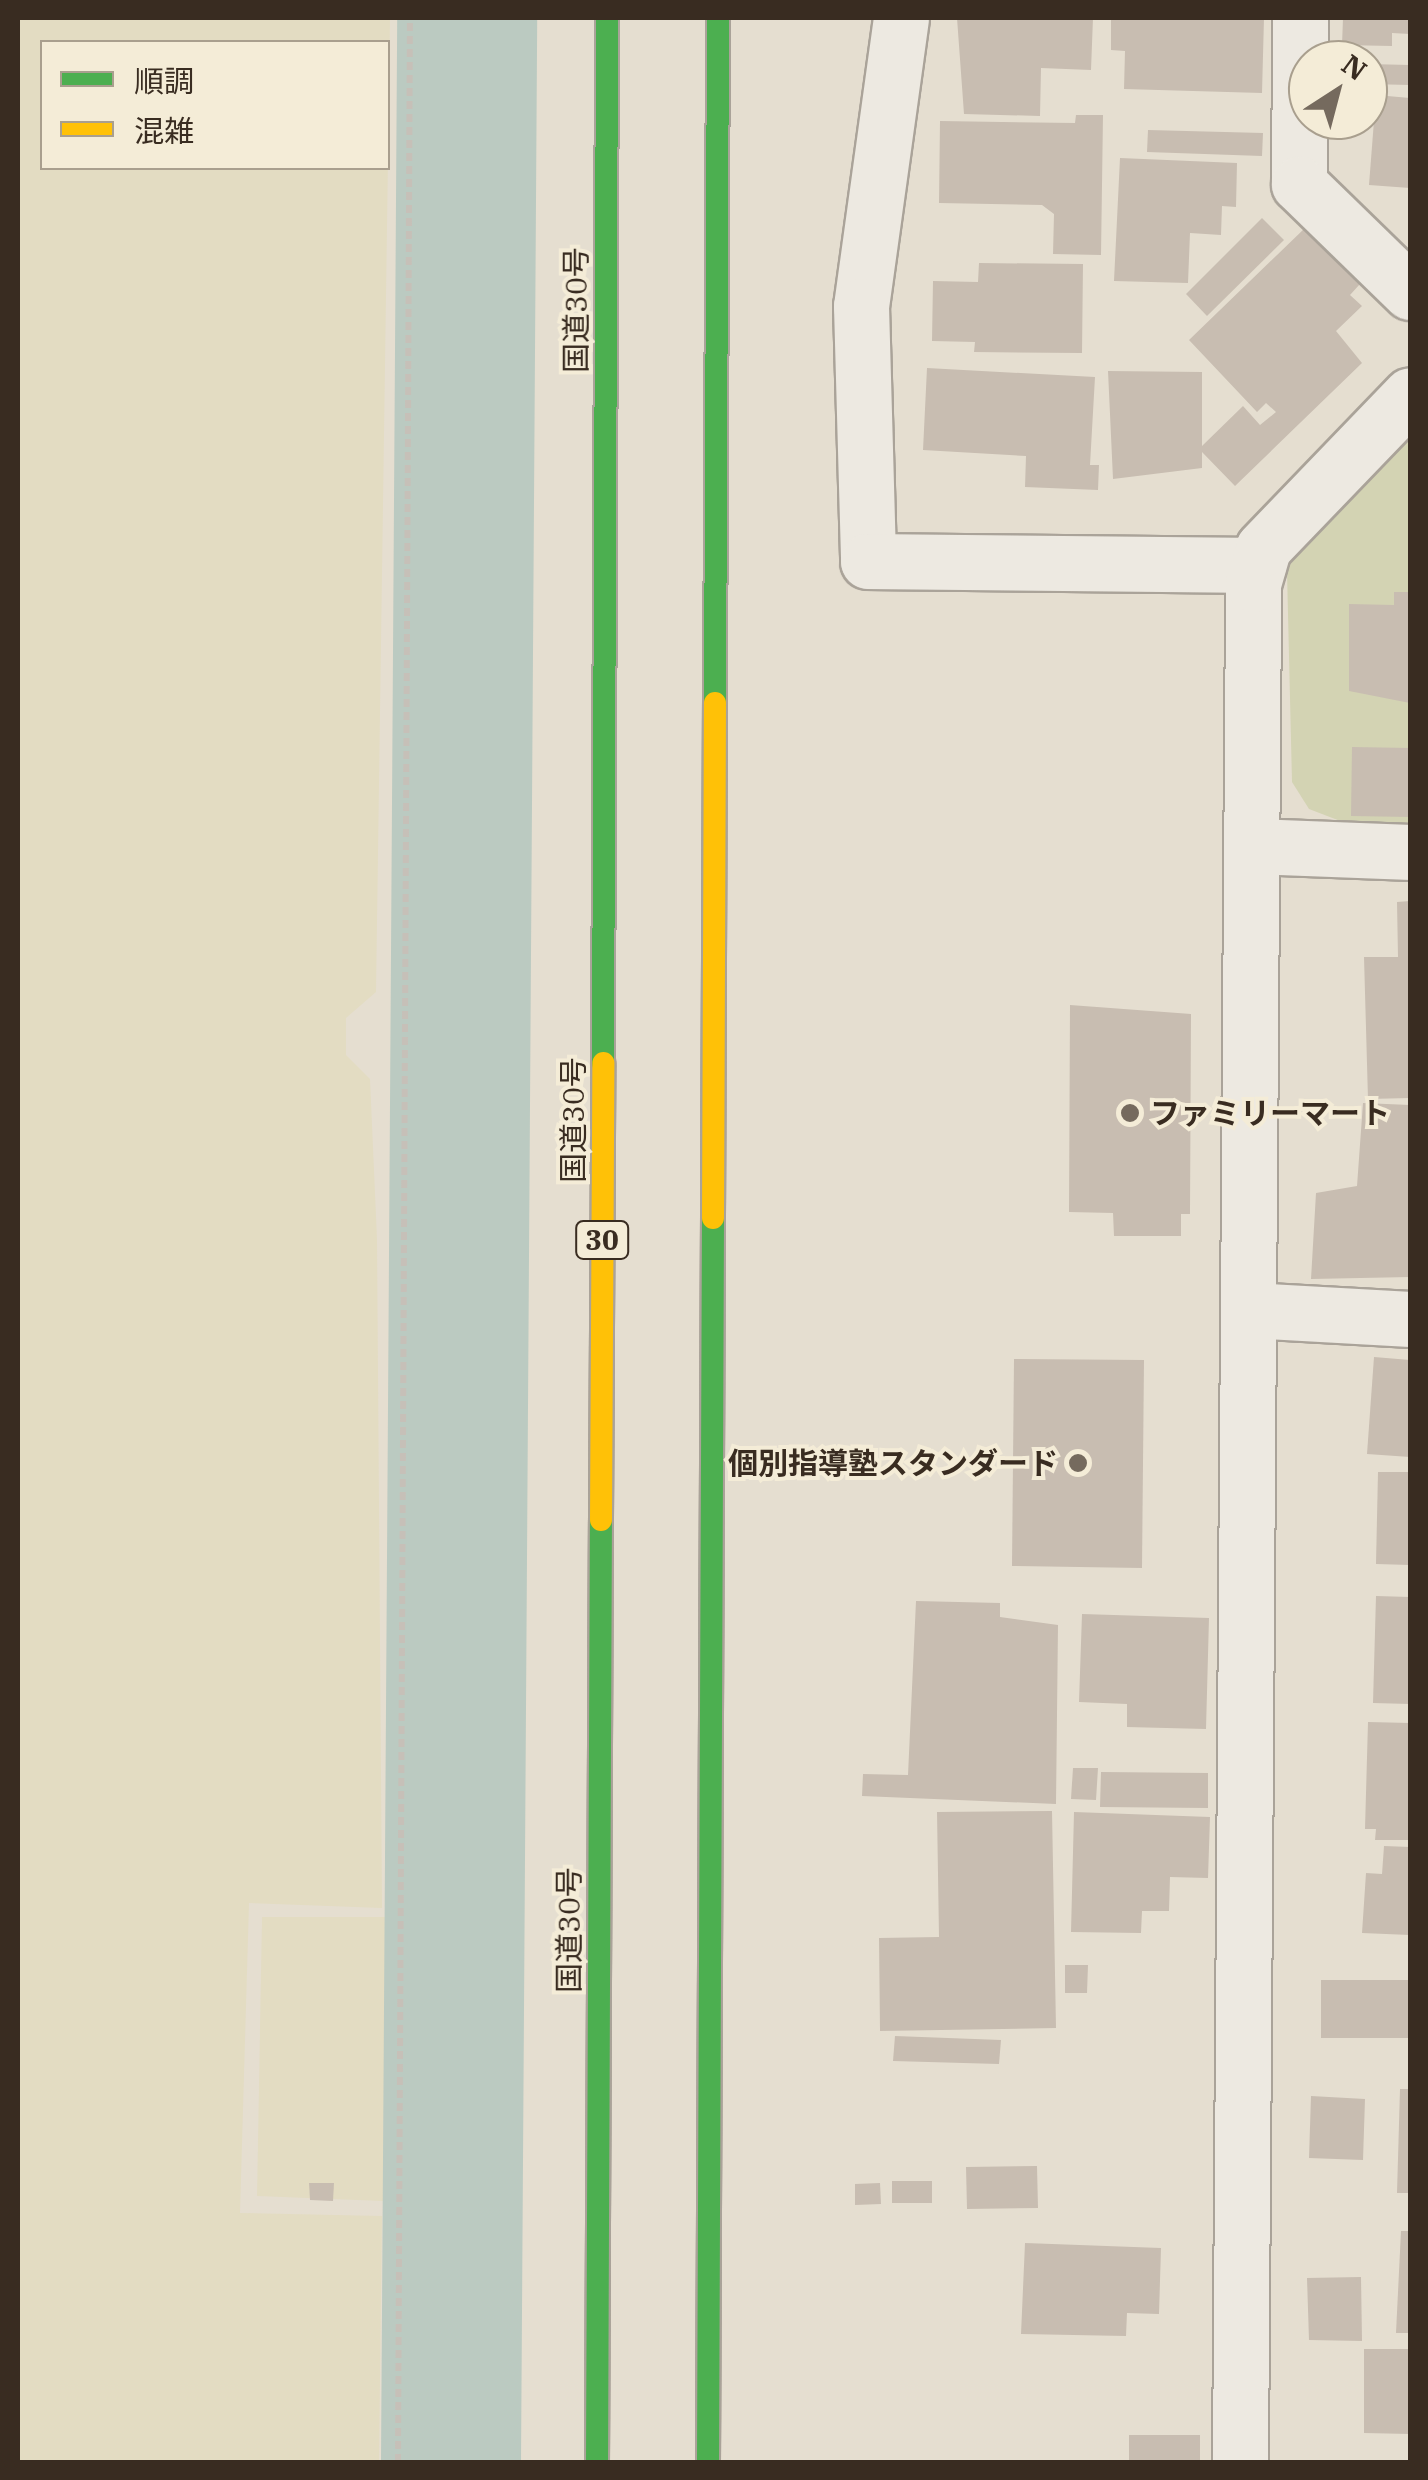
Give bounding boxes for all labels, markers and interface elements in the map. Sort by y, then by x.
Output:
legend [40,40,390,170]
north arrow [1288,40,1388,140]
text: N [1335,45,1375,88]
text: 順調 [134,61,194,100]
text: 混雑 [134,111,194,150]
street label: 国道30号 [558,247,594,373]
street label: 国道30号 [555,1057,591,1183]
place label: ファミリーマート [1150,1095,1390,1131]
marker: ファミリーマート [1119,1102,1141,1124]
road number: 30 [574,1217,630,1263]
place label: 個別指導塾スタンダード [728,1445,1058,1481]
marker: 個別指導塾スタンダード [1067,1452,1089,1474]
street label: 国道30号 [551,1867,587,1993]

